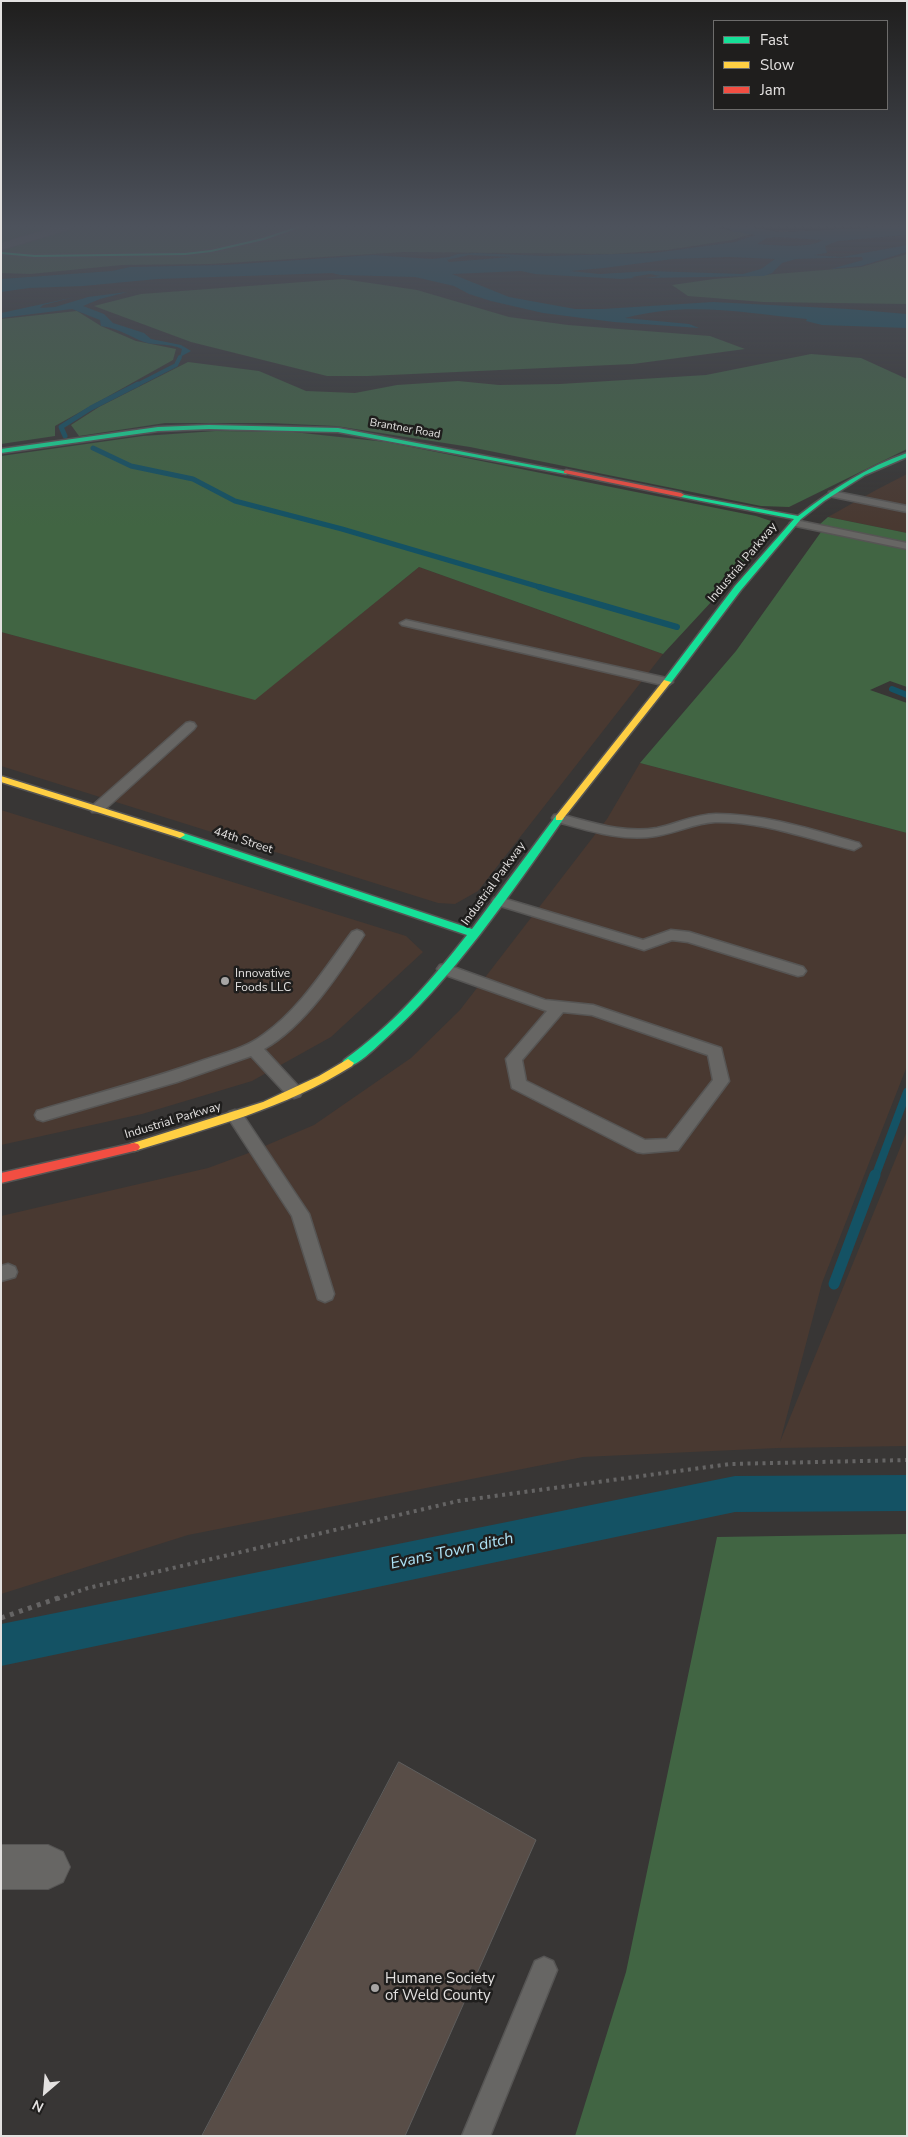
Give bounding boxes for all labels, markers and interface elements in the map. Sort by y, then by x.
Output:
legend [713,20,888,110]
text: Fast [760,30,788,50]
text: Slow [760,55,794,75]
text: Jam [760,80,786,100]
street label: Brantner Road [369,416,441,442]
street label: Industrial Parkway [705,520,781,606]
street label: 44th Street [212,825,274,857]
street label: Industrial Parkway [459,839,529,929]
place label: Innovative Foods LLC [235,967,291,995]
marker: Innovative Foods LLC [219,975,231,987]
street label: Industrial Parkway [123,1100,223,1142]
water label: Evans Town ditch [389,1530,515,1574]
place label: Humane Society of Weld County [385,1970,495,2005]
marker: Humane Society of Weld County [369,1982,381,1994]
north arrow [20,2067,70,2117]
text: N [29,2095,47,2117]

